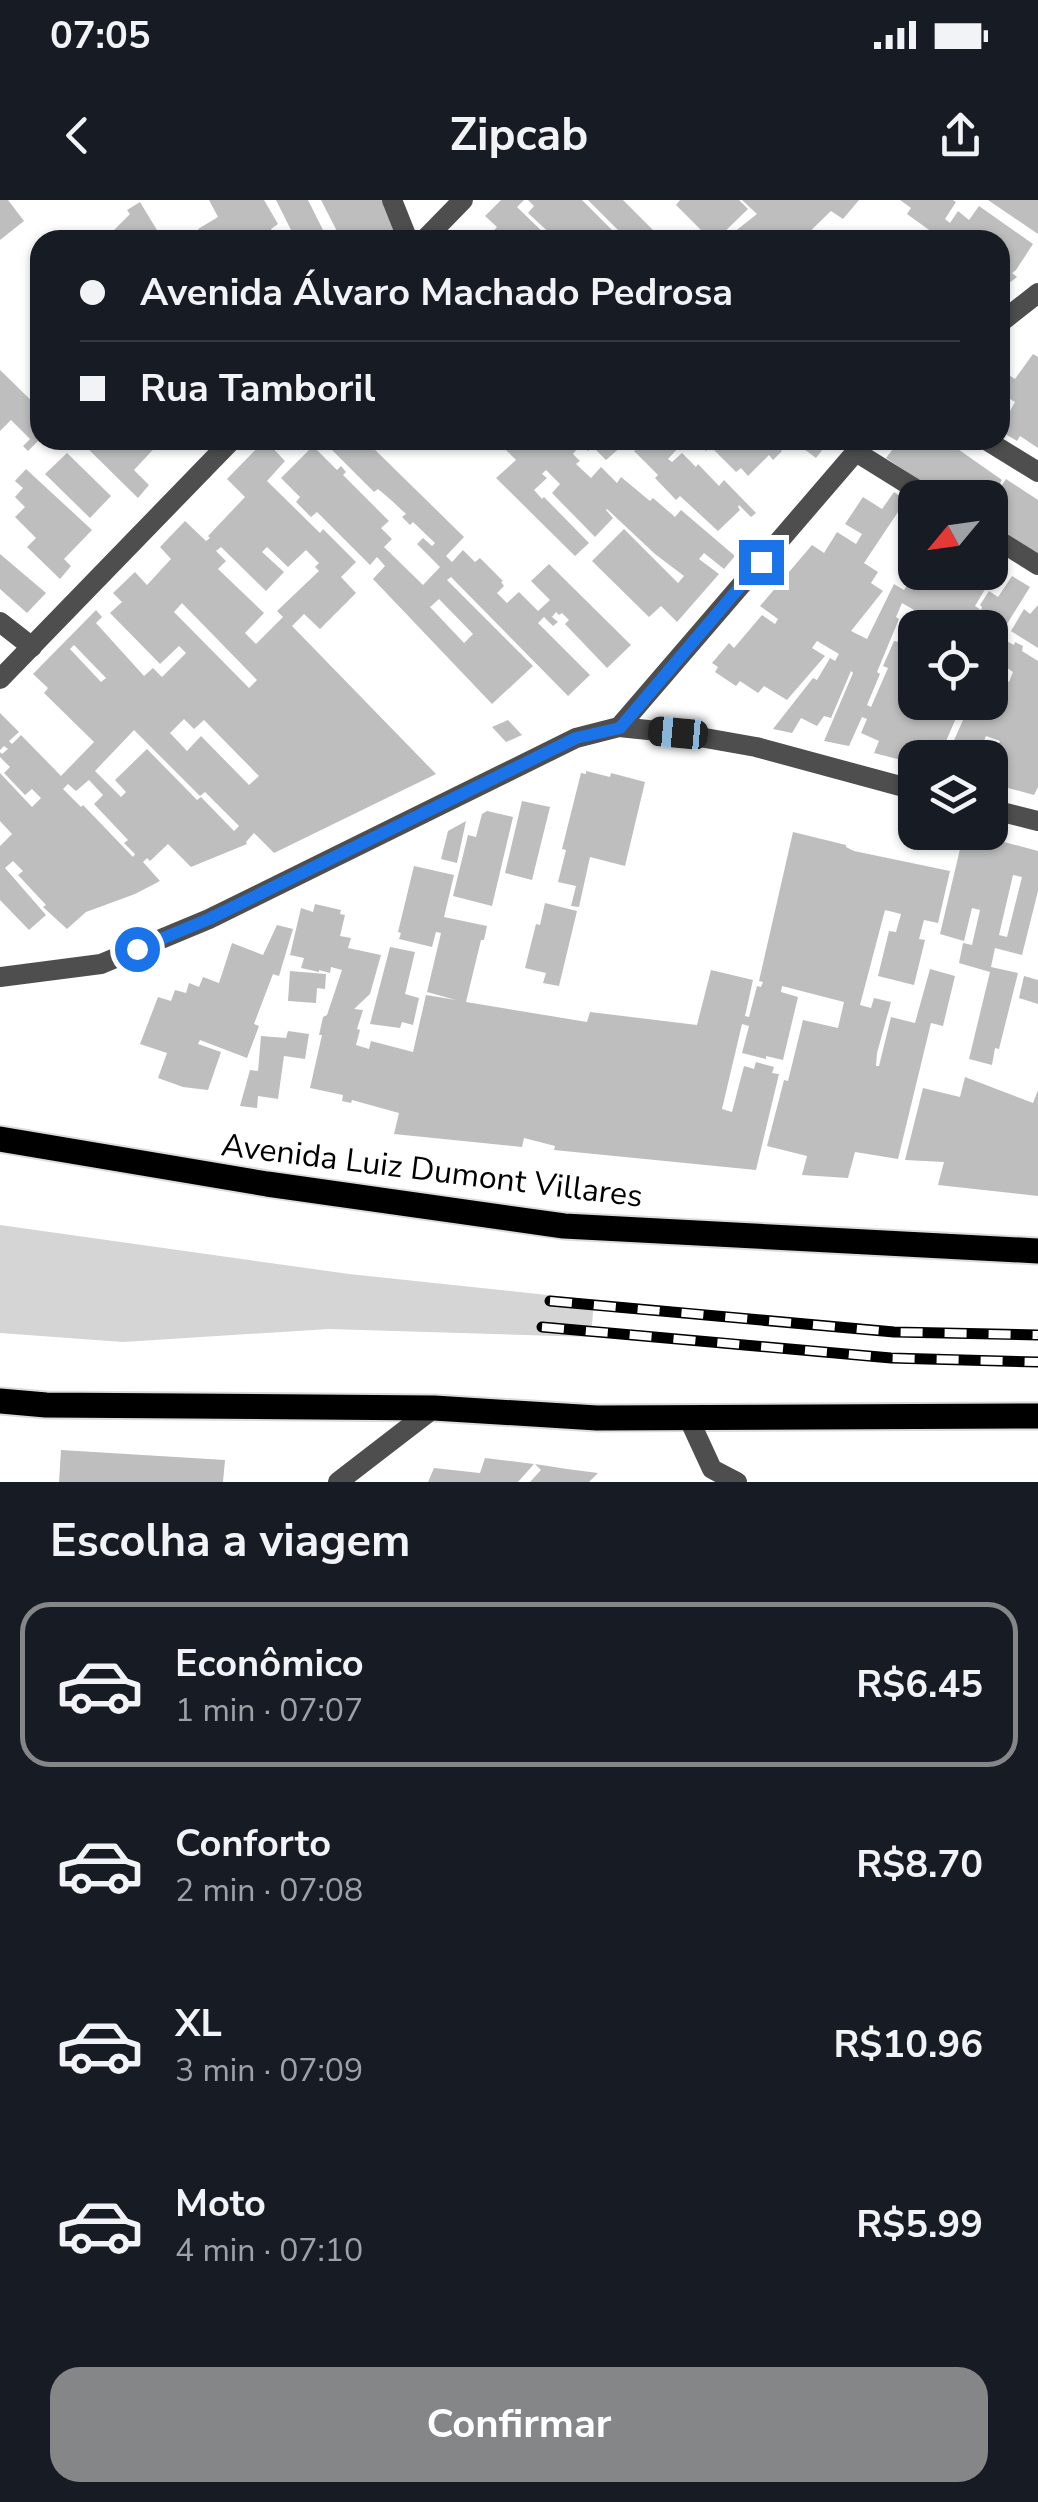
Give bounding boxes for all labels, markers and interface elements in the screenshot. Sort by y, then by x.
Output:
text: 07:05 [50,10,151,61]
text: Zipcab [450,105,588,166]
icon: back [50,108,105,163]
icon: share [933,108,988,163]
text: Avenida Álvaro Machado Pedrosa [140,267,733,318]
text: Rua Tamboril [140,363,375,414]
north arrow [898,480,1008,590]
map controls [898,480,1008,850]
route end [739,540,784,585]
button: locate [898,610,1008,720]
car [647,715,709,751]
button: layers [898,740,1008,850]
route start [115,927,160,972]
street label: Avenida Luiz Dumont Villares [219,1123,645,1218]
text: Escolha a viagem [50,1511,410,1572]
text: Econômico [175,1638,364,1689]
icon: car [55,1640,145,1730]
text: R$6.45 [856,1659,983,1710]
text: 1 min · 07:07 [175,1689,363,1732]
text: Conforto [175,1818,331,1869]
icon: car [55,1820,145,1910]
text: R$8.70 [856,1839,983,1890]
text: 2 min · 07:08 [175,1869,363,1912]
text: XL [175,1998,222,2049]
icon: car [55,2000,145,2090]
text: R$10.96 [834,2019,983,2070]
text: 3 min · 07:09 [175,2049,363,2092]
text: Moto [175,2178,266,2229]
icon: car [55,2180,145,2270]
text: R$5.99 [856,2199,983,2250]
text: 4 min · 07:10 [175,2229,363,2272]
button: Confirmar [50,2367,988,2482]

